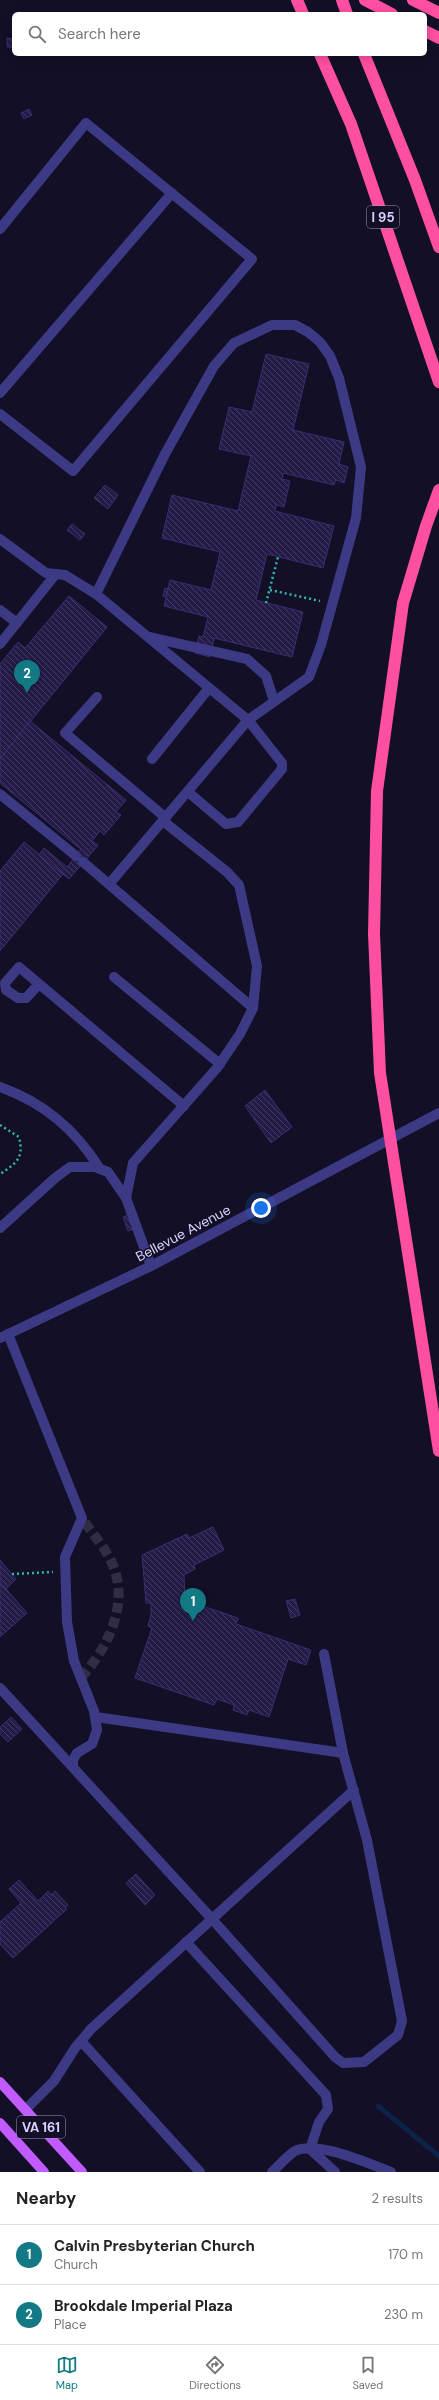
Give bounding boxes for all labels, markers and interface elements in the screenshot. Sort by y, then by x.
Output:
search box [12,12,427,56]
icon: search [26,23,48,45]
text: Search here [58,24,141,44]
road number: I 95 [367,206,399,228]
pin: 2 [14,660,40,693]
your location [251,1198,271,1218]
street label: Bellevue Avenue [132,1200,234,1266]
pin: 1 [180,1588,206,1621]
road number: VA 161 [17,2116,65,2138]
text: Nearby [16,2187,76,2209]
text: 2 results [372,2190,423,2207]
text: Calvin Presbyterian Church [54,2236,255,2256]
text: 1 [27,2246,31,2263]
text: 170 m [388,2246,423,2263]
text: Church [54,2256,98,2273]
text: Brookdale Imperial Plaza [54,2296,233,2316]
text: 2 [25,2306,33,2323]
text: 230 m [384,2306,423,2323]
text: Place [54,2316,86,2333]
tab: Map [56,2354,78,2392]
tab: Directions [189,2354,241,2392]
tab: Saved [352,2354,383,2392]

